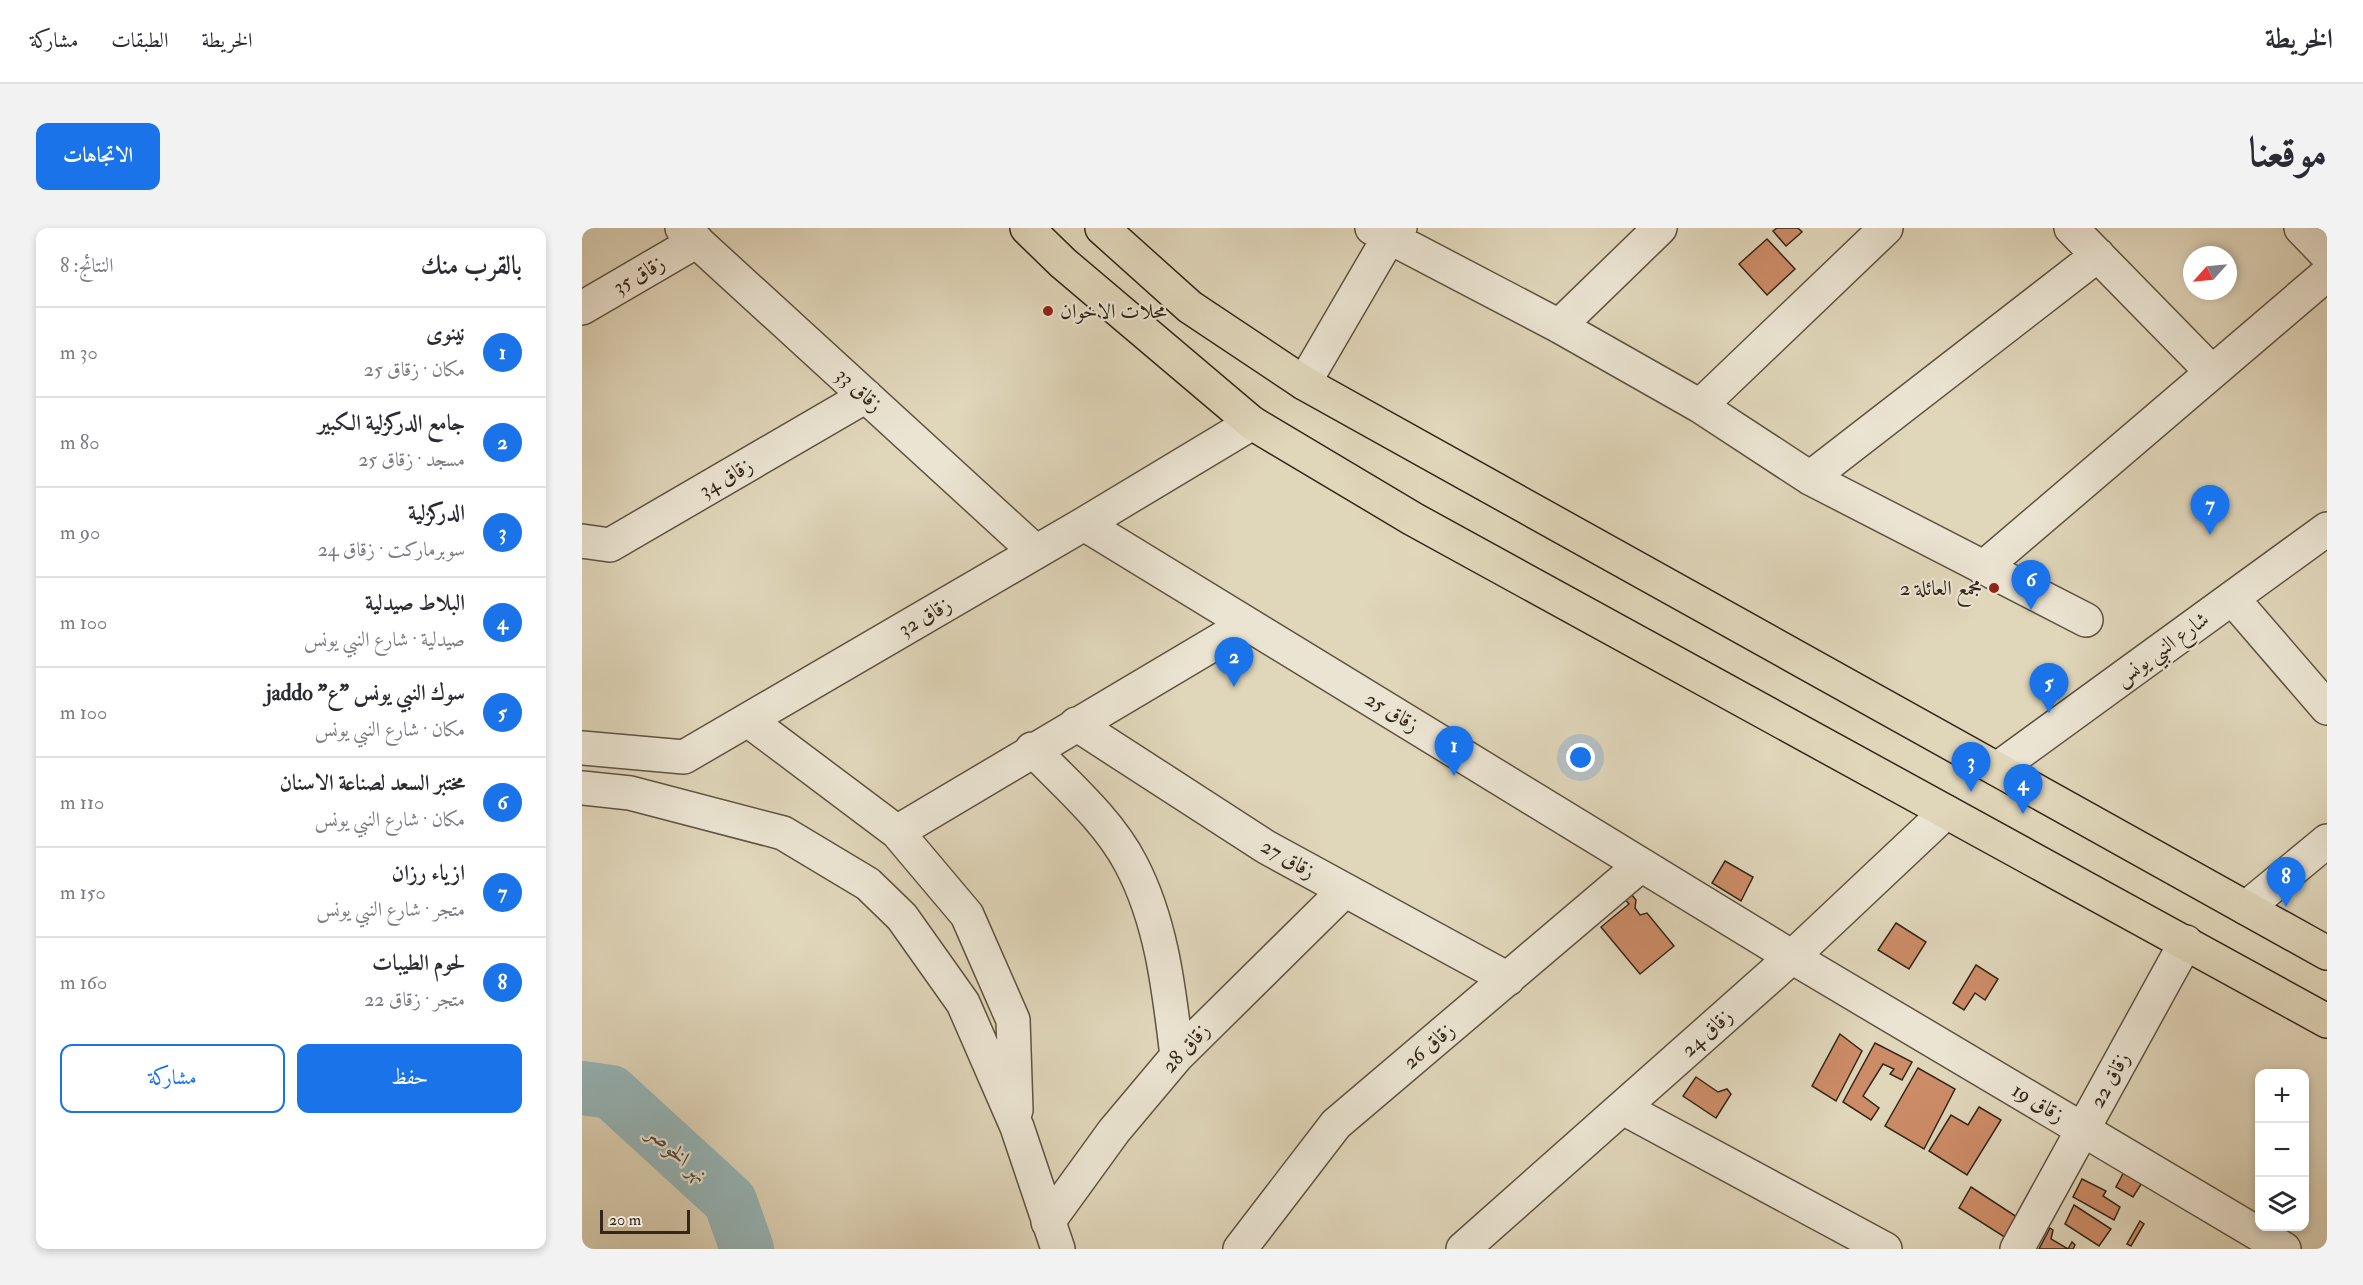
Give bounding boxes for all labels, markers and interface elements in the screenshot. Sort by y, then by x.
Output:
text: الخريطة [2265,22,2333,57]
text: مشاركة [30,27,78,54]
text: الطبقات [111,27,168,54]
text: الخريطة [201,27,253,54]
button: الاتجاهات [36,123,160,190]
text: موقعنا [2249,127,2327,179]
north arrow [2183,246,2237,300]
street label: زقاق 35 [608,249,670,301]
text: بالقرب منك [420,250,522,282]
text: النتائج: 8 [60,253,114,278]
place label: محلات الاخوان [1060,298,1167,325]
marker: محلات الاخوان [1041,304,1055,318]
text: نينوى [426,319,465,347]
text: 30 m [60,340,98,365]
text: 1 [499,340,506,365]
text: مكان · زقاق 25 [364,357,465,382]
street label: زقاق 33 [830,362,888,418]
text: جامع الدركزلية الكبير [318,409,465,437]
text: 80 m [60,430,99,455]
text: 2 [497,430,508,455]
text: مسجد · زقاق 25 [358,447,465,472]
street label: زقاق 34 [694,452,758,504]
pin: 7 [2190,486,2230,535]
text: الدركزلية [408,499,465,527]
text: 90 m [60,520,100,545]
text: 3 [499,520,506,545]
text: سوبرماركت · زقاق 24 [318,537,465,562]
pin: 6 [2012,560,2050,610]
place label: مجمع العائلة 2 [1900,575,1982,607]
marker: مجمع العائلة 2 [1987,581,2001,595]
text: البلاط صيدلية [365,589,465,617]
street label: زقاق 32 [894,591,956,643]
street label: شارع النبي يونس [2110,606,2218,697]
text: 100 m [60,610,107,635]
text: 4 [497,610,508,635]
text: صيدلية · شارع النبي يونس [304,627,465,652]
pin: 2 [1214,638,1254,687]
pin: 5 [2030,664,2068,713]
text: سوك النبي يونس "ع" jaddo [267,679,465,707]
street label: زقاق 25 [1360,685,1424,739]
text: 100 m [60,700,107,725]
text: 5 [498,700,507,725]
text: مكان · شارع النبي يونس [314,717,465,742]
pin: 1 [1434,726,1474,776]
pin: 3 [1952,742,1990,792]
your location [1566,743,1595,772]
pin: 4 [2004,764,2042,814]
text: مختبر السعد لصناعة الاسنان [279,769,465,797]
text: 110 m [60,790,104,815]
text: 6 [497,790,508,815]
text: مكان · شارع النبي يونس [314,807,465,832]
street label: زقاق 27 [1256,833,1320,885]
pin: 8 [2266,858,2306,907]
text: ازياء رزان [392,859,465,887]
text: 150 m [60,880,106,905]
text: 7 [498,880,507,905]
text: متجر · شارع النبي يونس [316,897,465,922]
text: لحوم الطيبات [372,949,465,977]
text: 160 m [60,970,107,995]
text: 8 [498,970,507,995]
text: متجر · زقاق 22 [364,987,465,1012]
street label: زقاق 24 [1676,1003,1738,1063]
street label: زقاق 28 [1156,1017,1216,1079]
street label: زقاق 26 [1398,1017,1460,1075]
button: مشاركة [60,1044,285,1113]
button: حفظ [297,1044,522,1113]
street label: زقاق 22 [2084,1047,2136,1113]
map controls [2255,1069,2309,1231]
button: + [2255,1069,2309,1123]
street label: زقاق 19 [2007,1077,2069,1129]
water label: نهر الخوصر [641,1118,715,1189]
button: − [2255,1123,2309,1177]
button: layers [2255,1177,2309,1231]
scale bar [600,1207,690,1234]
text: 20 m [609,1210,641,1230]

